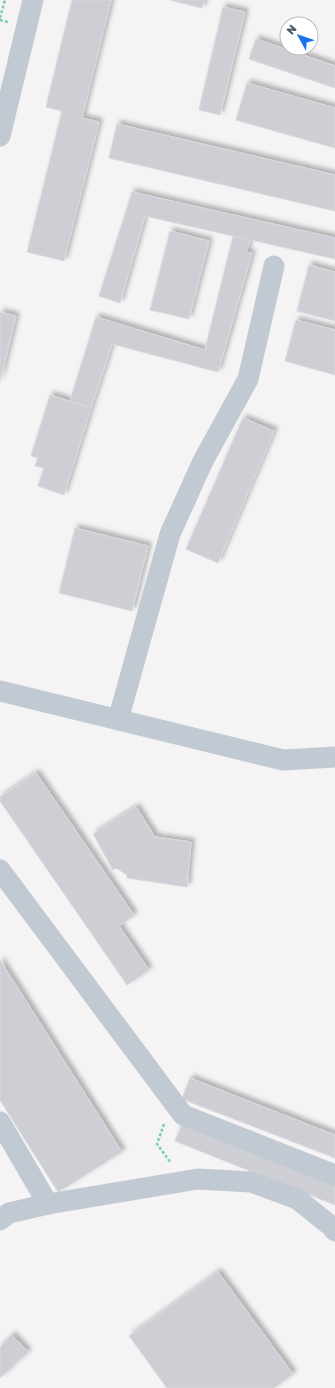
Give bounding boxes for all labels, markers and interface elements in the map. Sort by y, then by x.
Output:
north arrow [279,16,319,56]
text: N [283,22,299,37]

